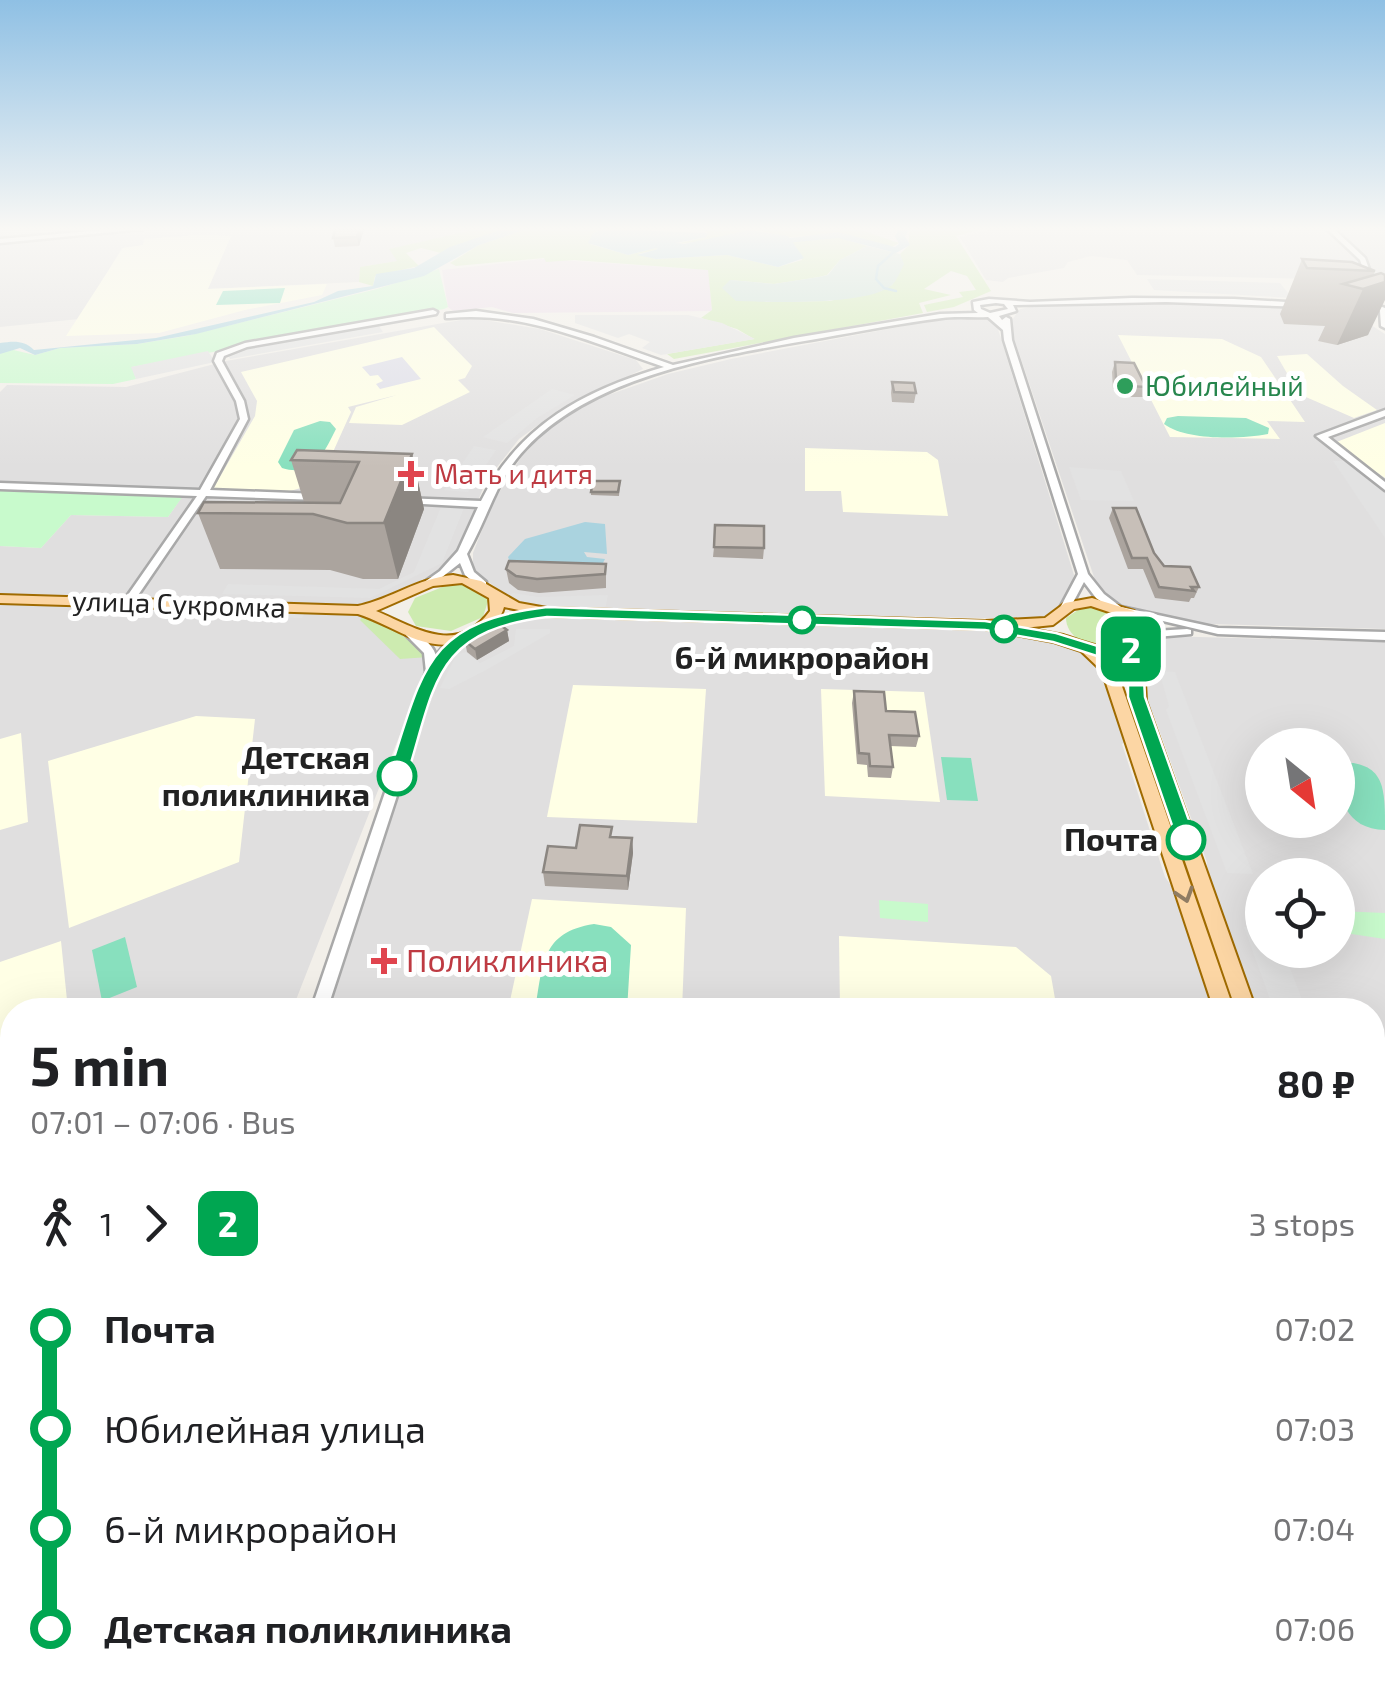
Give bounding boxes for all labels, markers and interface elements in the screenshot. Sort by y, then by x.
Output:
place label: Юбилейный [1145,368,1304,402]
marker: Юбилейный [1114,375,1136,397]
place label: Мать и дитя [434,456,593,490]
marker: Мать и дитя [398,461,424,487]
street label: улица Сукромка [72,582,286,624]
marker: 6-й микрорайон [789,607,815,633]
unlabelled marker [991,616,1017,642]
line badge: 2 [1098,616,1164,682]
text: 2 [1121,628,1141,670]
place label: 6-й микрорайон [675,637,929,675]
north arrow [1245,728,1355,838]
map controls [1245,728,1355,968]
place label: Детская поликлиника [162,737,370,812]
marker: Детская поликлиника [378,757,416,795]
place label: Почта [1064,819,1158,857]
marker: Почта [1167,821,1205,859]
button: locate [1245,858,1355,968]
one-way arrow [1174,885,1194,902]
place label: Поликлиника [406,940,608,978]
marker: Поликлиника [371,948,397,974]
text: 5 min [30,1031,169,1097]
text: 80 ₽ [1277,1060,1355,1106]
text: 07:01 – 07:06 · Bus [30,1102,295,1140]
icon: walk [30,1196,85,1251]
icon: forward [128,1196,183,1251]
text: 2 [218,1202,238,1244]
text: 1 [100,1204,113,1242]
text: 3 stops [1249,1204,1355,1242]
text: Почта [104,1305,216,1351]
text: 07:02 [1274,1309,1355,1347]
text: Юбилейная улица [104,1405,426,1451]
text: 07:03 [1275,1409,1355,1447]
text: 6-й микрорайон [104,1505,398,1551]
text: 07:04 [1273,1509,1355,1547]
text: Детская поликлиника [104,1605,512,1651]
text: 07:06 [1274,1609,1355,1647]

